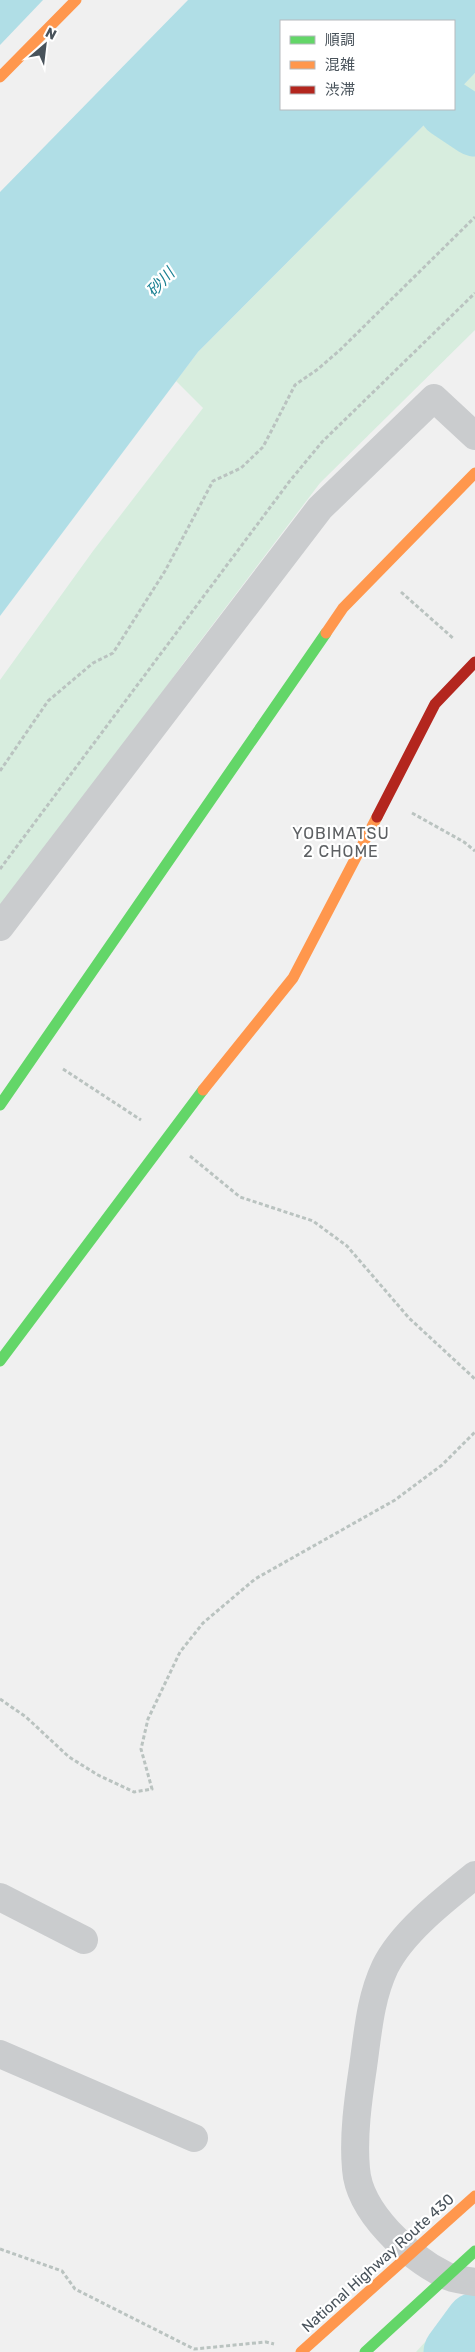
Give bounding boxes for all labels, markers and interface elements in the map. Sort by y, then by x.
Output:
north arrow [20,20,70,70]
legend [280,20,455,110]
text: N [42,24,59,44]
text: 順調 [325,31,355,49]
text: 混雑 [325,56,355,74]
text: 渋滞 [325,81,355,99]
water label: 砂川 [143,263,180,301]
district label: YOBIMATSU 2 CHOME [292,824,390,861]
street label: National Highway Route 430 [298,2190,458,2336]

